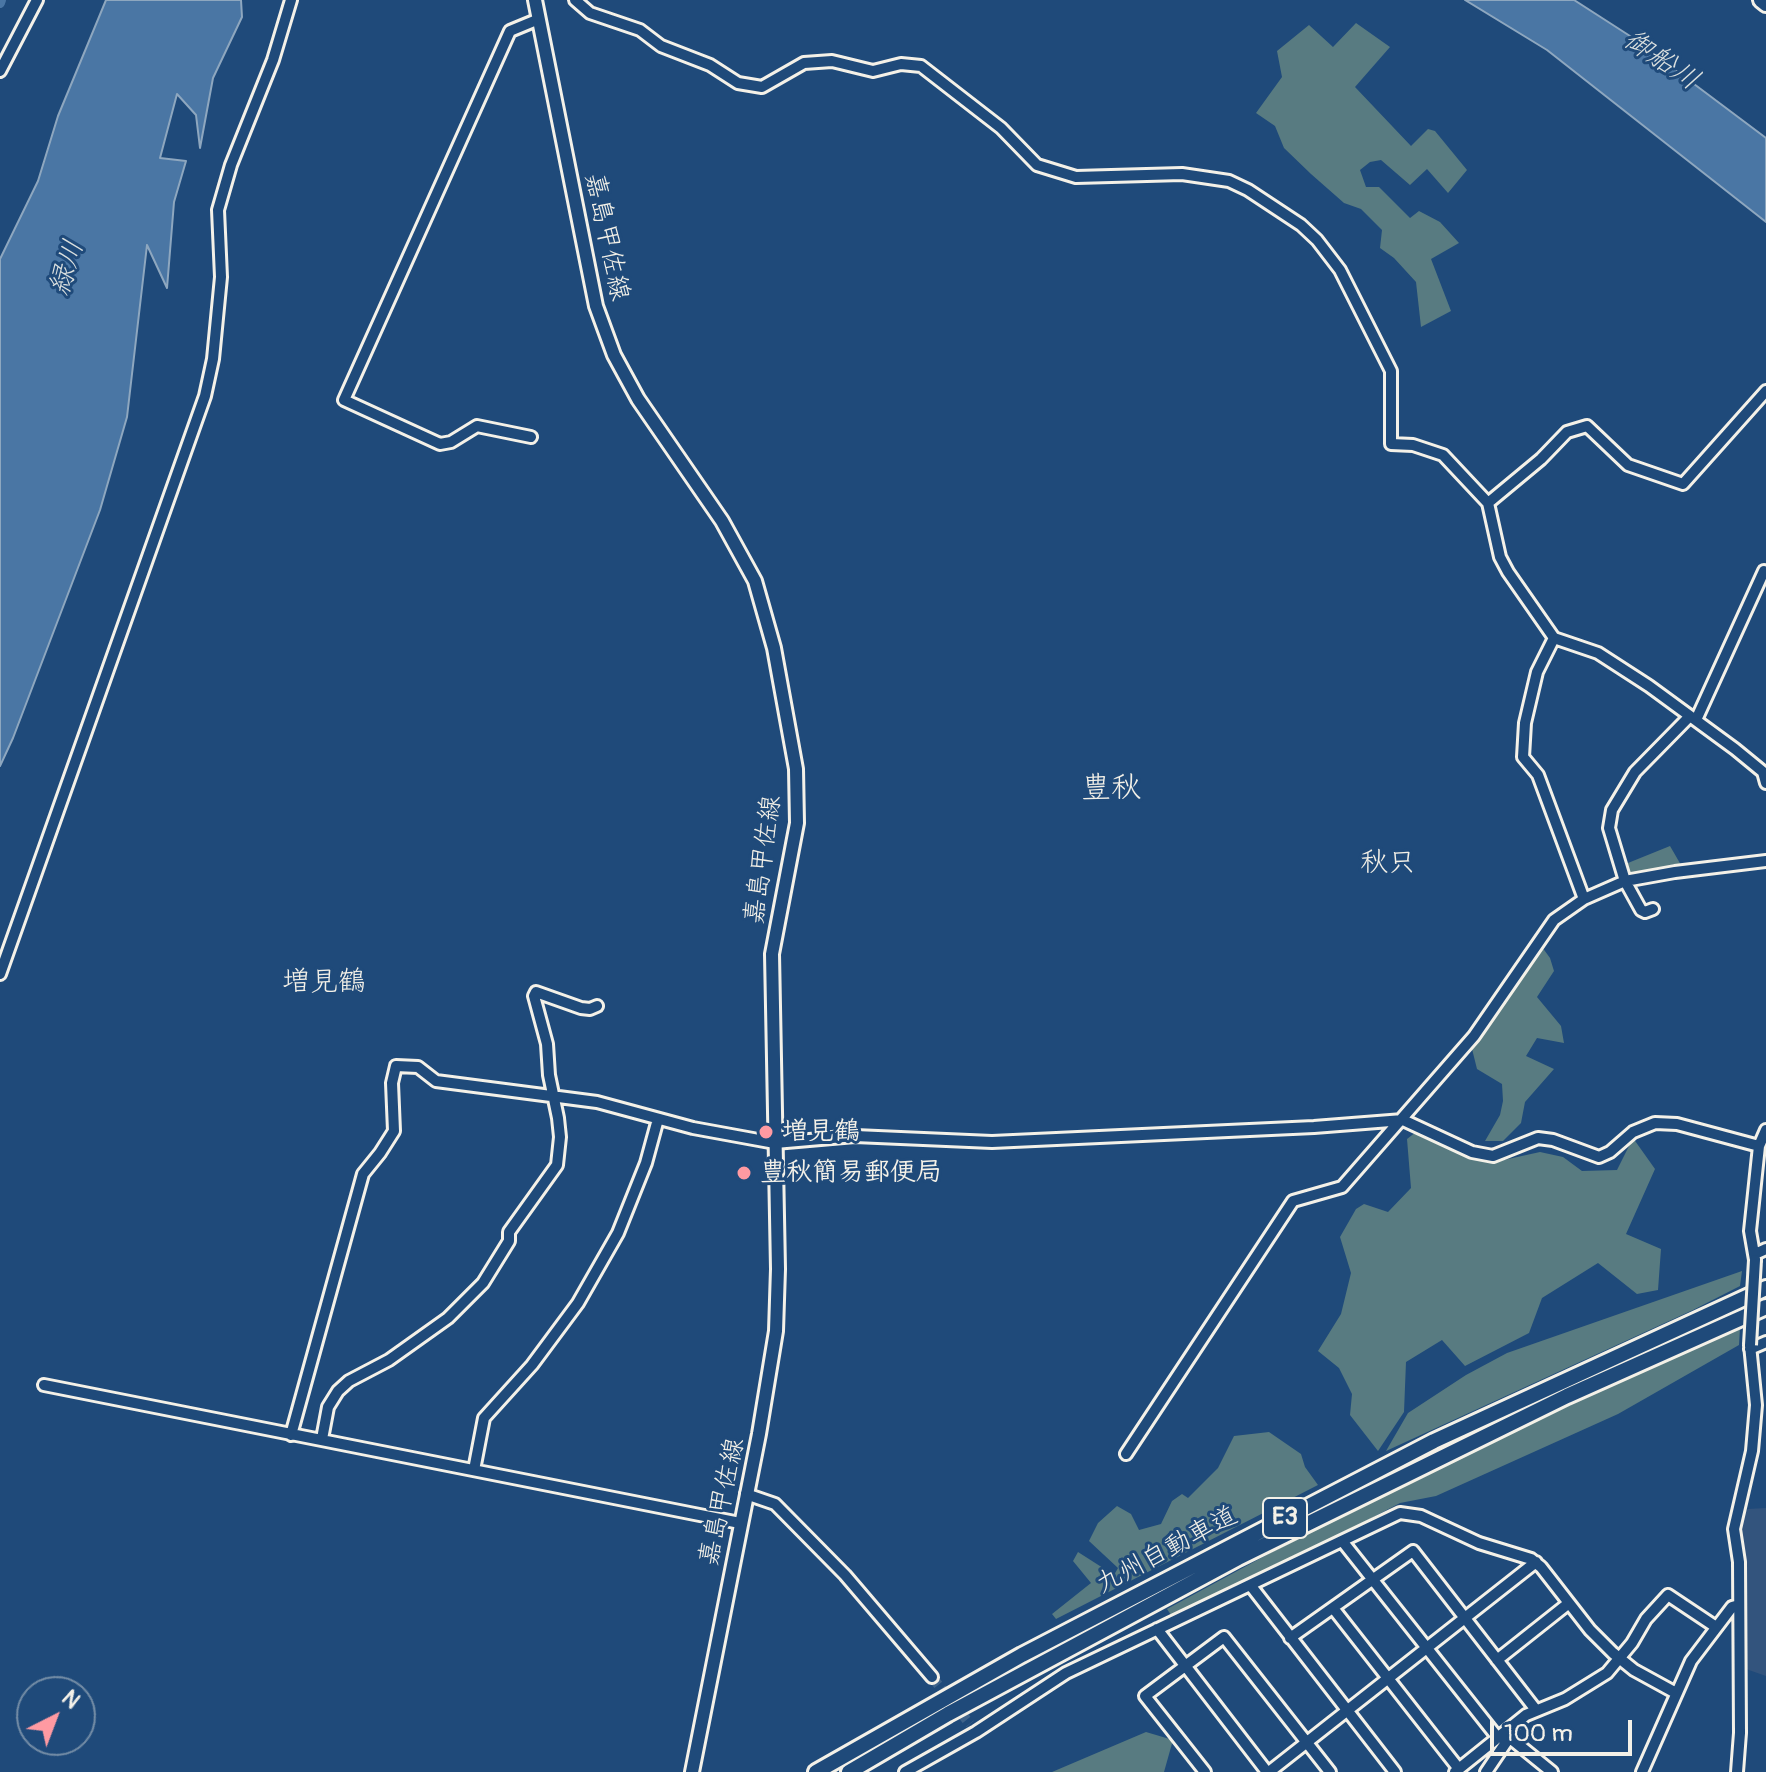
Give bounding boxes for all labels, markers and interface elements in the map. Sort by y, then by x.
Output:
water label: 御船川 [1617,24,1705,98]
street label: 嘉島甲佐線 [577,170,635,304]
water label: 緑川 [44,236,92,300]
district label: 豊秋 [1081,771,1141,807]
street label: 嘉島甲佐線 [740,793,788,927]
district label: 秋只 [1360,847,1416,881]
district label: 増見鶴 [282,966,366,1000]
place label: 増見鶴 [782,1116,860,1148]
marker: 増見鶴 [757,1123,775,1141]
place label: 豊秋簡易郵便局 [760,1157,942,1189]
marker: 豊秋簡易郵便局 [735,1164,753,1182]
street label: 嘉島甲佐線 [694,1435,752,1569]
road number: E3 [1263,1498,1307,1538]
street label: 九州自動車道 [1091,1501,1243,1601]
north arrow [16,1676,96,1756]
text: N [56,1684,86,1715]
scale bar [1494,1704,1636,1754]
text: 100 m [1504,1719,1573,1748]

